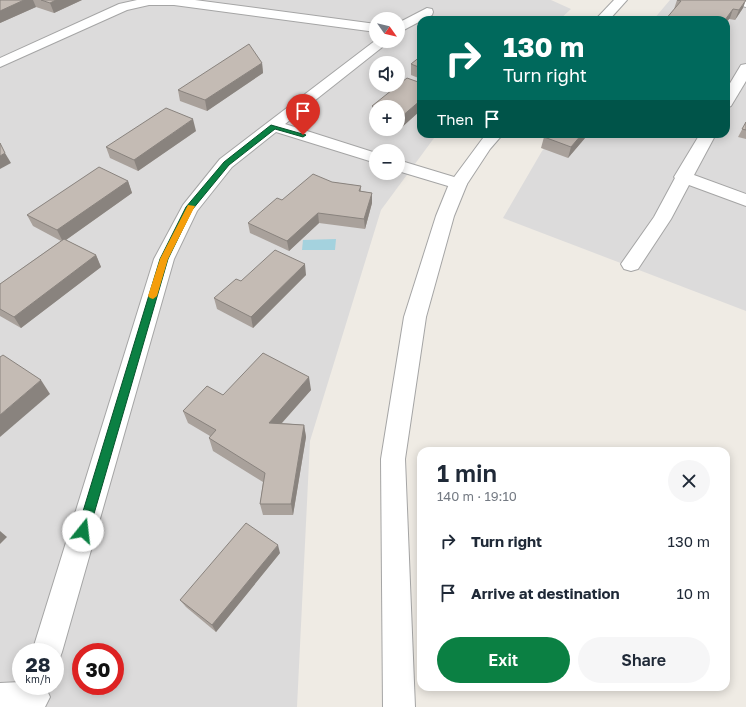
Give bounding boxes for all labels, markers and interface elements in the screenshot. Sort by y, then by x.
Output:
north arrow [369,12,405,48]
map controls [369,12,405,180]
text: 130 m [503,30,584,63]
icon: right [437,32,489,84]
button: sound [369,56,405,92]
text: Turn right [503,64,587,86]
pin [286,94,320,135]
icon: arrive [292,100,314,122]
button: + [369,100,405,136]
icon: arrive [481,108,503,130]
text: Then [437,110,473,128]
button: − [369,144,405,180]
text: 1 min [437,458,497,487]
button: close [668,460,710,502]
text: 140 m · 19:10 [437,488,517,504]
position arrow [62,510,104,552]
icon: right [437,530,459,552]
text: Turn right [471,532,542,550]
text: 130 m [668,532,710,550]
icon: arrive [437,582,459,604]
text: Arrive at destination [471,584,620,602]
text: 10 m [676,584,710,602]
button: Exit [437,637,570,683]
button: Share [578,637,710,683]
speed limit sign: 30 [72,643,124,695]
text: 28 [25,652,50,676]
text: km/h [25,673,51,685]

